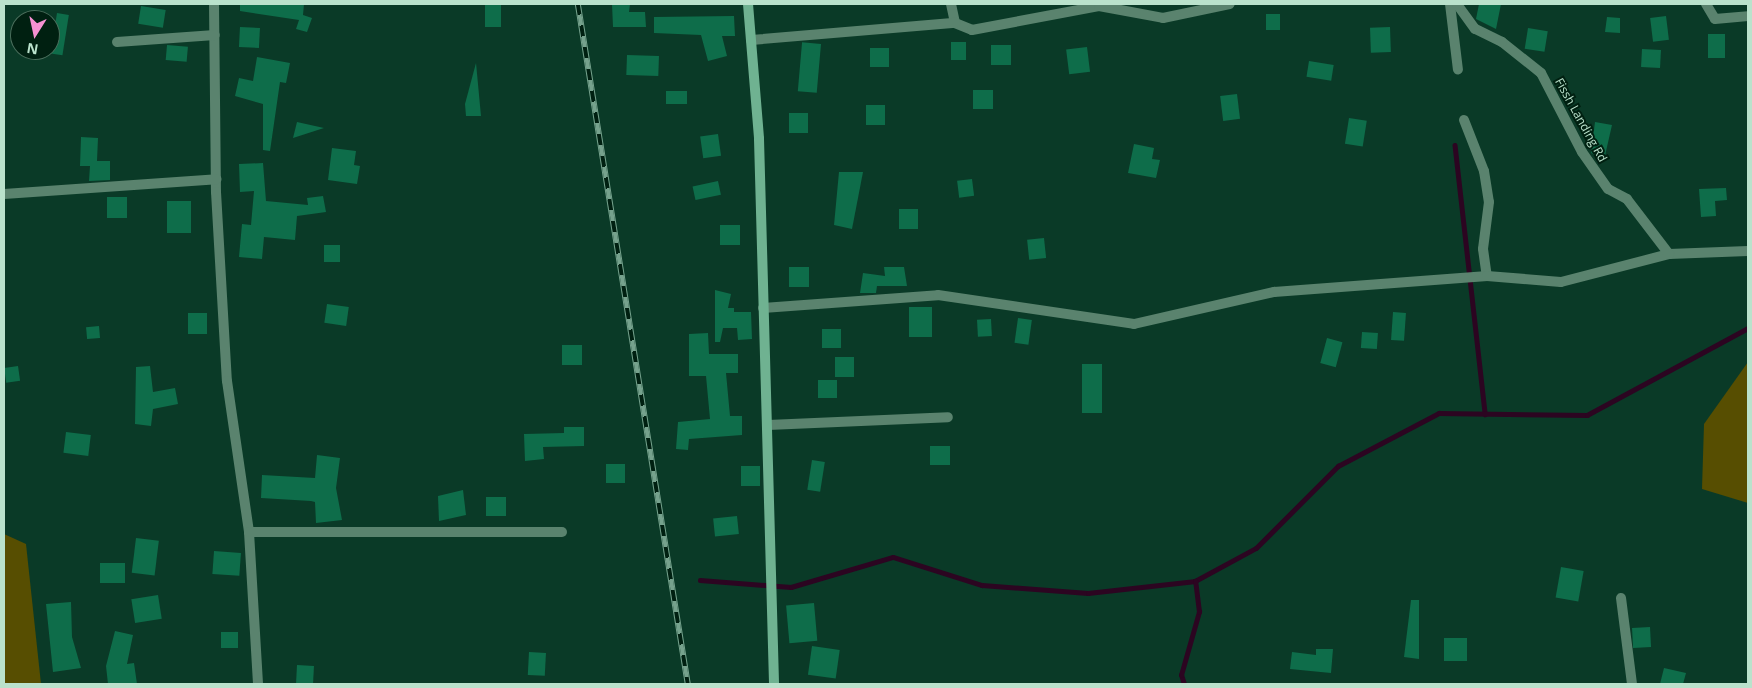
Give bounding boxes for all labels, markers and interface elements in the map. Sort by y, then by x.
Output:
north arrow [10,10,60,60]
text: N [25,39,40,60]
street label: Fissh Landing Rd [1552,76,1610,164]

